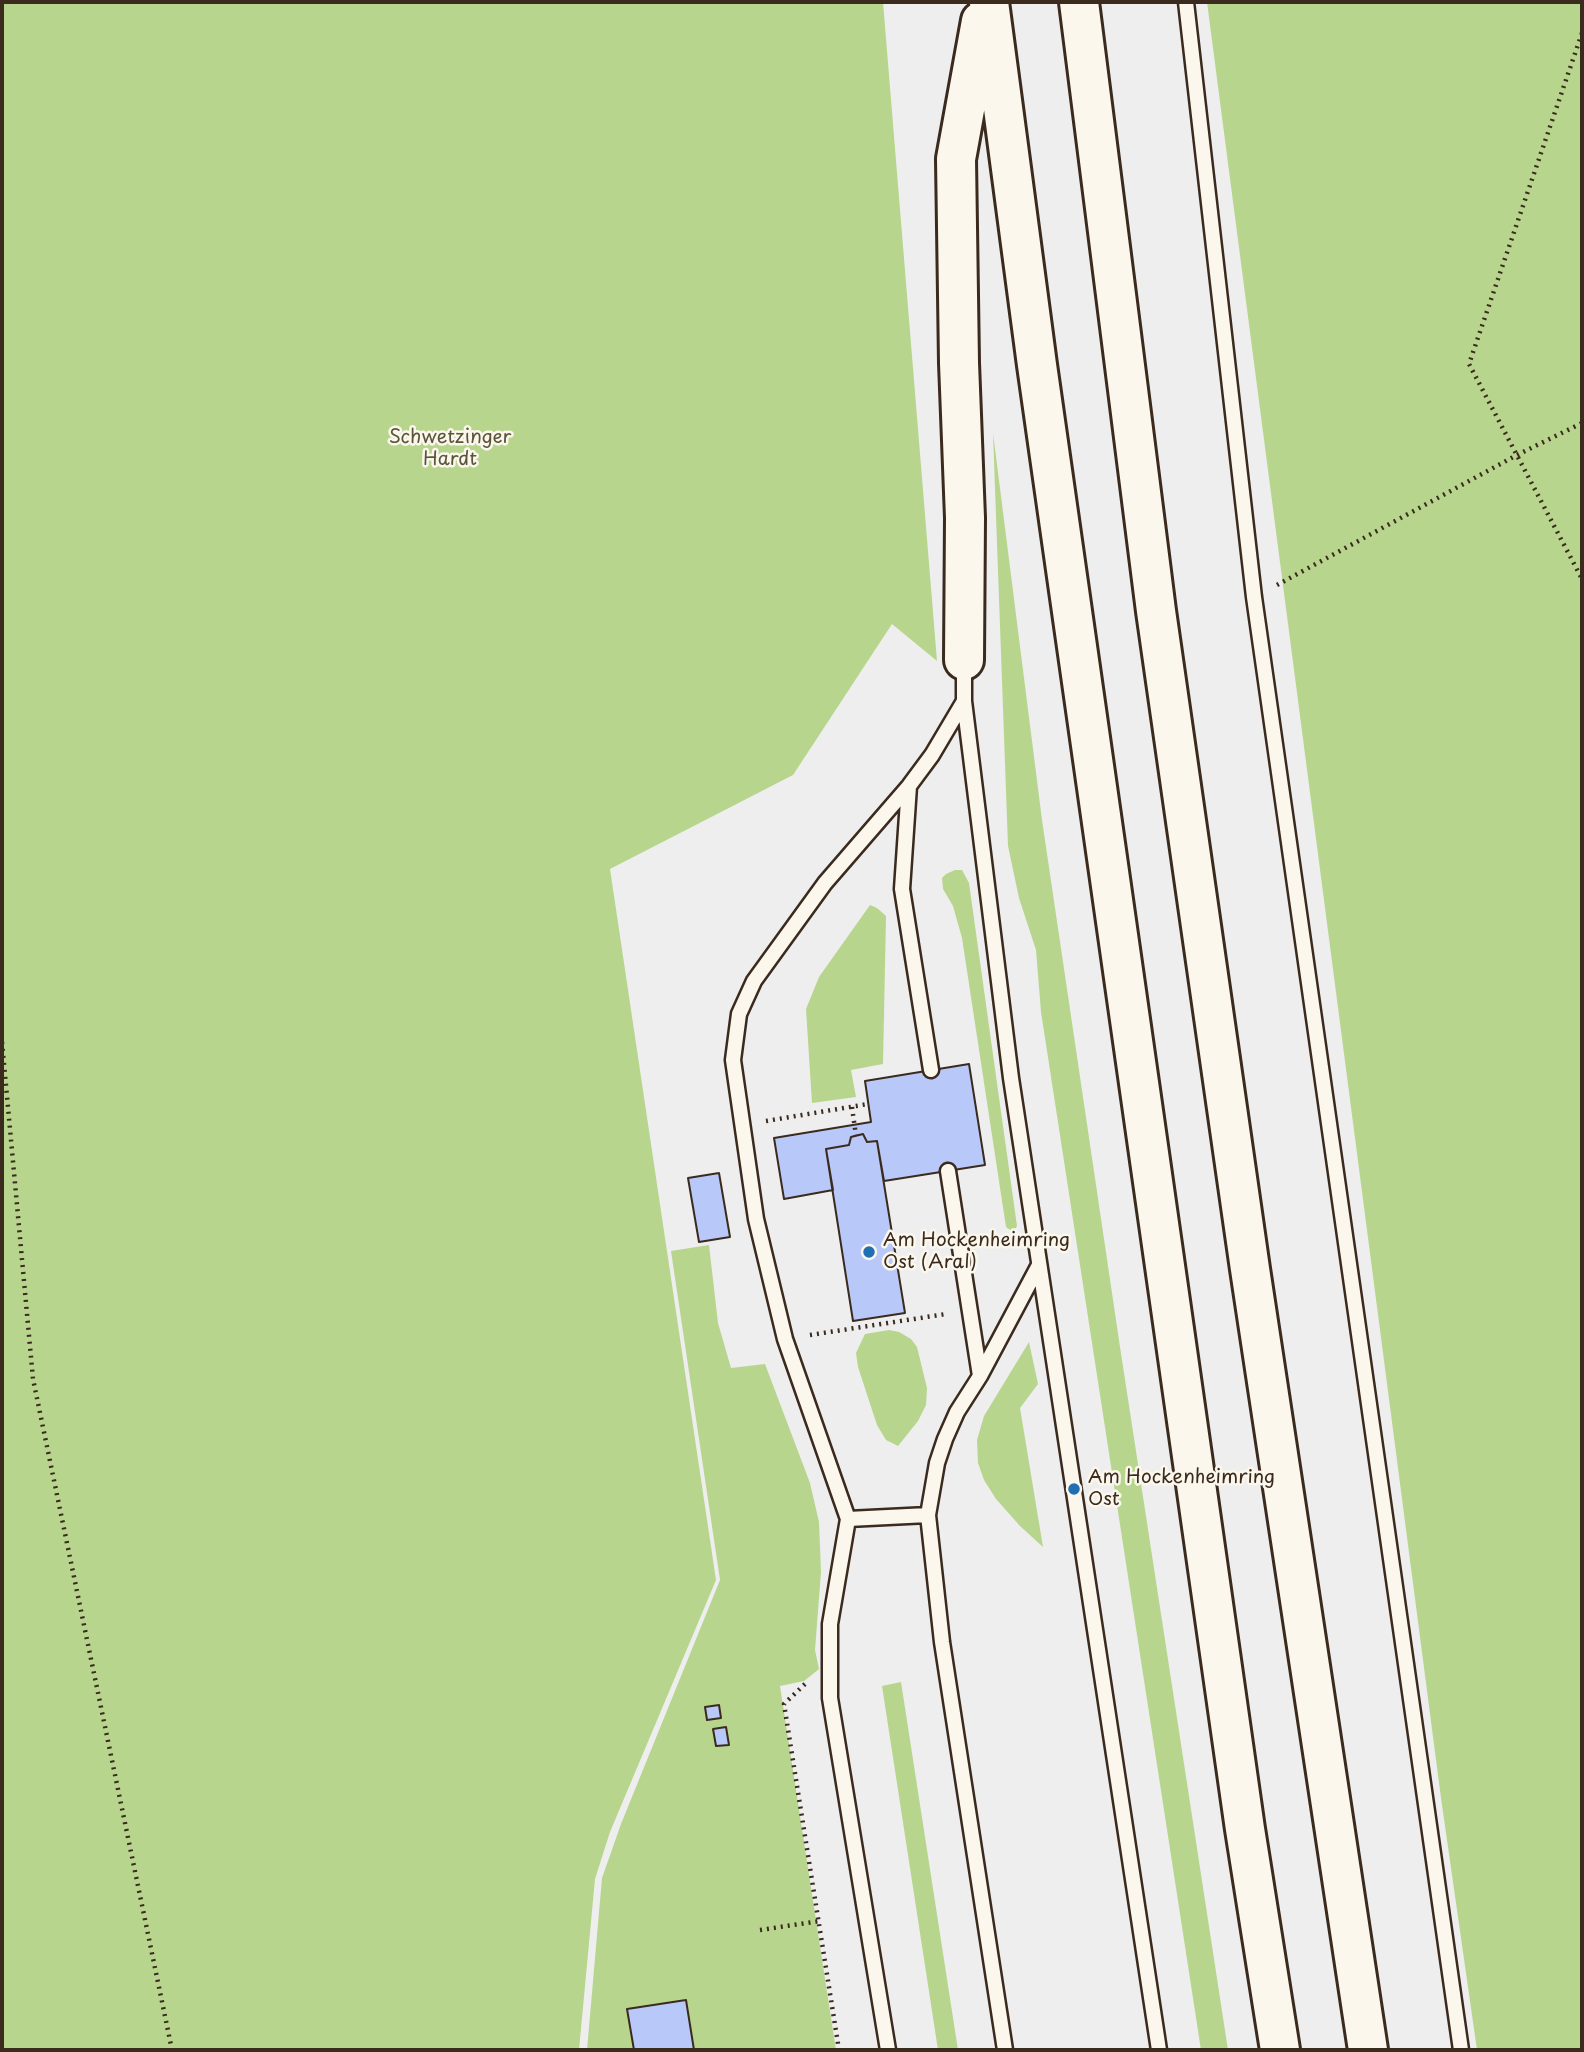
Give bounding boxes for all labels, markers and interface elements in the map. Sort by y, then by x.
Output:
park label: Schwetzinger Hardt [389,427,511,471]
place label: Am Hockenheimring Ost (Aral) [883,1230,1070,1274]
marker: Am Hockenheimring Ost (Aral) [861,1244,877,1260]
place label: Am Hockenheimring Ost [1088,1467,1275,1511]
marker: Am Hockenheimring Ost [1066,1481,1082,1497]

